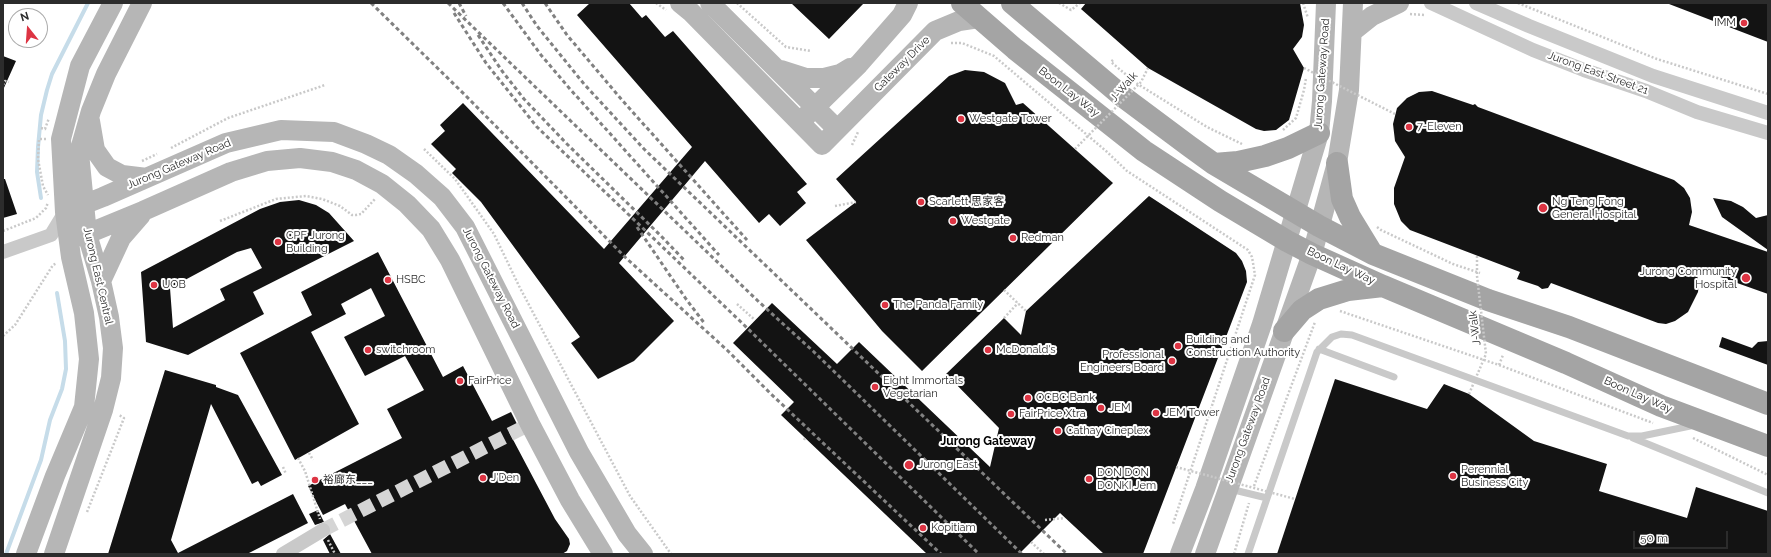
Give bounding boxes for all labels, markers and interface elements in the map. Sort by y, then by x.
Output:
north arrow [8,8,48,48]
text: N [19,10,31,24]
place label: IMM [1714,16,1736,30]
street label: Jurong Gateway Road [1312,18,1332,130]
marker: IMM [1739,18,1749,28]
street label: Gateway Drive [871,33,933,95]
street label: Jurong East Street 21 [1546,49,1650,97]
street label: Boon Lay Way [1036,64,1102,120]
street label: J-Walk [1107,69,1141,105]
place label: Westgate Tower [969,112,1052,126]
marker: Westgate Tower [956,114,966,124]
place label: 7-Eleven [1417,120,1462,134]
marker: 7-Eleven [1404,122,1414,132]
street label: Jurong Gateway Road [125,136,233,192]
place label: Scarlett 思家客 [929,195,1004,209]
place label: Ng Teng Fong General Hospital [1552,195,1637,221]
marker: Scarlett 思家客 [916,197,926,207]
marker: Ng Teng Fong General Hospital [1537,202,1549,214]
place label: Westgate [961,214,1010,228]
marker: Westgate [948,216,958,226]
street label: Jurong Gateway Road [460,225,522,331]
street label: Jurong East Central [80,226,116,326]
place label: CPF Jurong Building [286,229,345,255]
place label: Redman [1021,231,1064,245]
marker: Redman [1008,233,1018,243]
marker: CPF Jurong Building [273,237,283,247]
street label: Boon Lay Way [1305,245,1377,287]
place label: Jurong Community Hospital [1640,265,1737,291]
marker: Jurong Community Hospital [1740,272,1752,284]
place label: HSBC [396,273,426,287]
marker: HSBC [383,275,393,285]
place label: UOB [162,278,186,292]
marker: UOB [149,280,159,290]
place label: The Panda Family [893,298,983,312]
marker: The Panda Family [880,300,890,310]
street label: J-Walk [1466,310,1484,346]
place label: Building and Construction Authority [1186,333,1300,359]
marker: Building and Construction Authority [1173,341,1183,351]
place label: switchroom [376,343,435,357]
place label: McDonald's [996,343,1056,357]
marker: switchroom [363,345,373,355]
marker: McDonald's [983,345,993,355]
place label: Professional Engineers Board [1080,348,1164,374]
marker: Professional Engineers Board [1167,356,1177,366]
place label: FairPrice [468,374,512,388]
place label: Eight Immortals Vegetarian [883,374,963,400]
street label: Boon Lay Way [1602,374,1674,416]
street label: Jurong Gateway Road [1223,375,1273,485]
marker: FairPrice [455,376,465,386]
marker: Eight Immortals Vegetarian [870,382,880,392]
place label: OCBC Bank [1036,391,1095,405]
marker: OCBC Bank [1023,393,1033,403]
place label: JEM [1109,401,1131,415]
marker: JEM [1096,403,1106,413]
place label: JEM Tower [1164,406,1219,420]
place label: FairPrice Xtra [1019,407,1086,421]
marker: JEM Tower [1151,408,1161,418]
marker: FairPrice Xtra [1006,409,1016,419]
place label: Cathay Cineplex [1066,424,1149,438]
marker: Cathay Cineplex [1053,426,1063,436]
district label: Jurong Gateway [940,434,1034,448]
place label: Jurong East [918,458,978,472]
marker: Jurong East [903,459,915,471]
place label: Perennial Business City [1461,463,1528,489]
place label: DON DON DONKI Jem [1097,466,1156,492]
place label: J'Den [491,471,519,485]
marker: Perennial Business City [1448,471,1458,481]
place label: 裕廊东___ [323,473,373,487]
marker: J'Den [478,473,488,483]
marker: DON DON DONKI Jem [1084,474,1094,484]
marker: 裕廊东___ [310,475,320,485]
place label: Kopitiam [931,521,976,535]
marker: Kopitiam [918,523,928,533]
scale bar [1635,523,1730,549]
text: 50 m [1640,531,1668,545]

